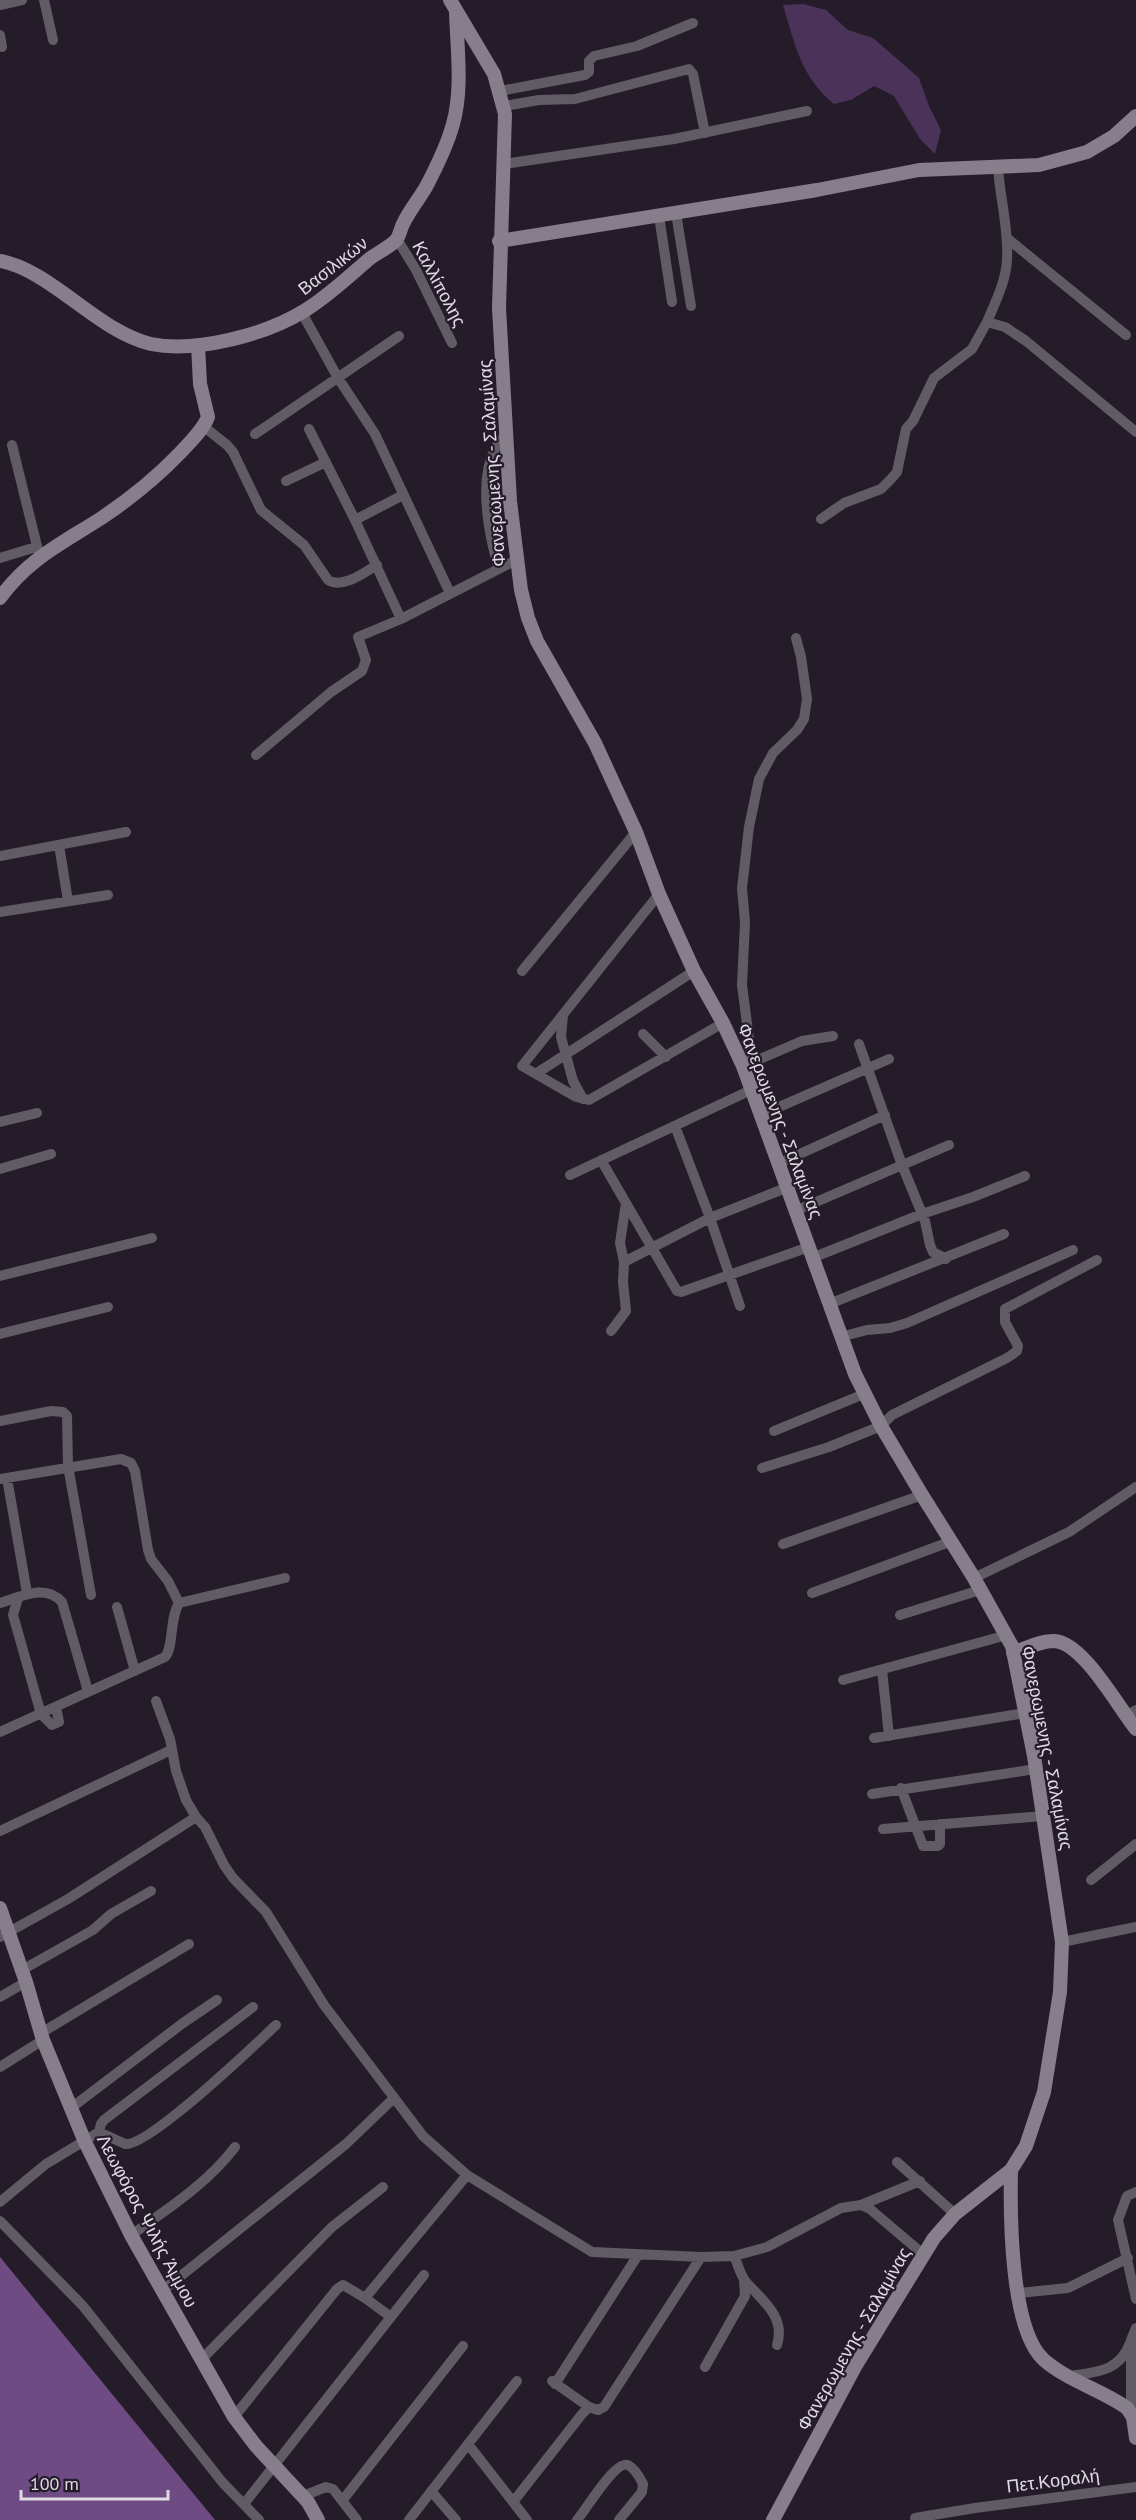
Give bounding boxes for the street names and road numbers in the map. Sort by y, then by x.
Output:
street label: Βασιλικών [293,231,372,300]
street label: Καλλίπολης [407,237,472,331]
street label: Φανερωμενης - Σαλαμίνας [473,358,510,567]
street label: Φανερωμενης - Σαλαμίνας [733,1020,829,1222]
street label: Φανερωμενης - Σαλαμίνας [1016,1644,1079,1852]
street label: Λεωφόρος Ψιλής Άμμου [92,2130,203,2311]
street label: Φανερωμενης - Σαλαμίνας [792,2243,916,2434]
street label: Πετ.Κοραλή [1005,2463,1101,2498]

